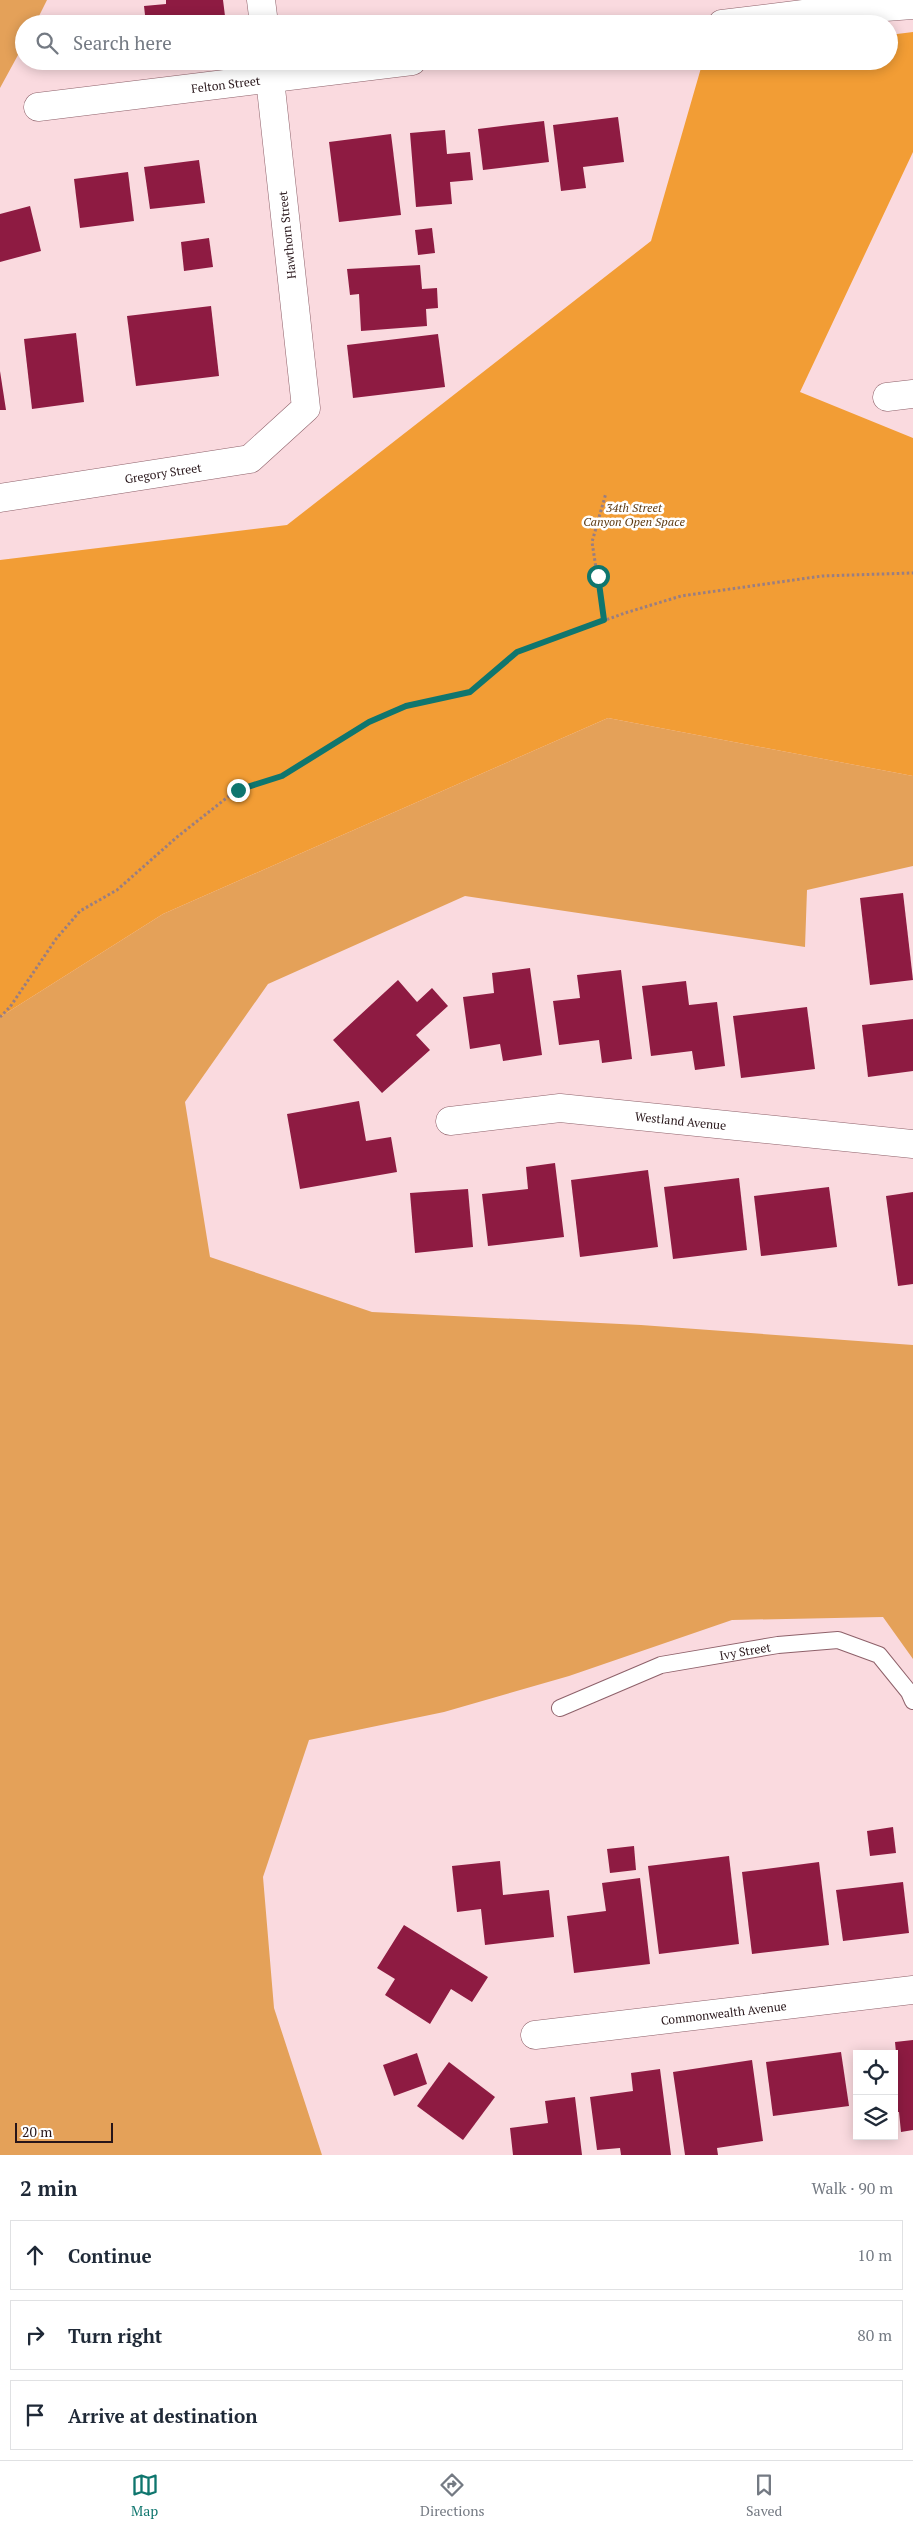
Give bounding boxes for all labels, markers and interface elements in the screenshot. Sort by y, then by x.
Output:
search box [15,15,898,70]
icon: search [33,29,61,57]
text: Search here [73,30,172,55]
street label: Felton Street [190,72,261,96]
street label: Hawthorn Street [275,190,299,280]
street label: Gregory Street [123,459,203,486]
park label: 34th Street Canyon Open Space [583,500,685,529]
route start [587,565,610,588]
route end [227,779,250,802]
street label: Westland Avenue [634,1108,727,1132]
street label: Ivy Street [718,1639,772,1662]
street label: Commonwealth Avenue [660,1998,787,2027]
map controls [853,2050,898,2140]
button: locate [853,2050,898,2095]
button: layers [853,2095,898,2140]
scale bar [15,2120,112,2143]
text: 20 m [22,2122,52,2141]
text: 2 min [20,2174,77,2202]
text: Walk · 90 m [812,2177,893,2199]
icon: ahead [21,2241,49,2269]
text: Continue [68,2243,152,2268]
text: 10 m [857,2244,892,2266]
icon: right [21,2321,49,2349]
text: Turn right [68,2323,162,2348]
text: 80 m [857,2324,892,2346]
icon: arrive [21,2401,49,2429]
text: Arrive at destination [68,2403,257,2428]
tab: Map [131,2471,159,2520]
tab: Directions [420,2471,485,2520]
tab: Saved [746,2471,782,2520]

